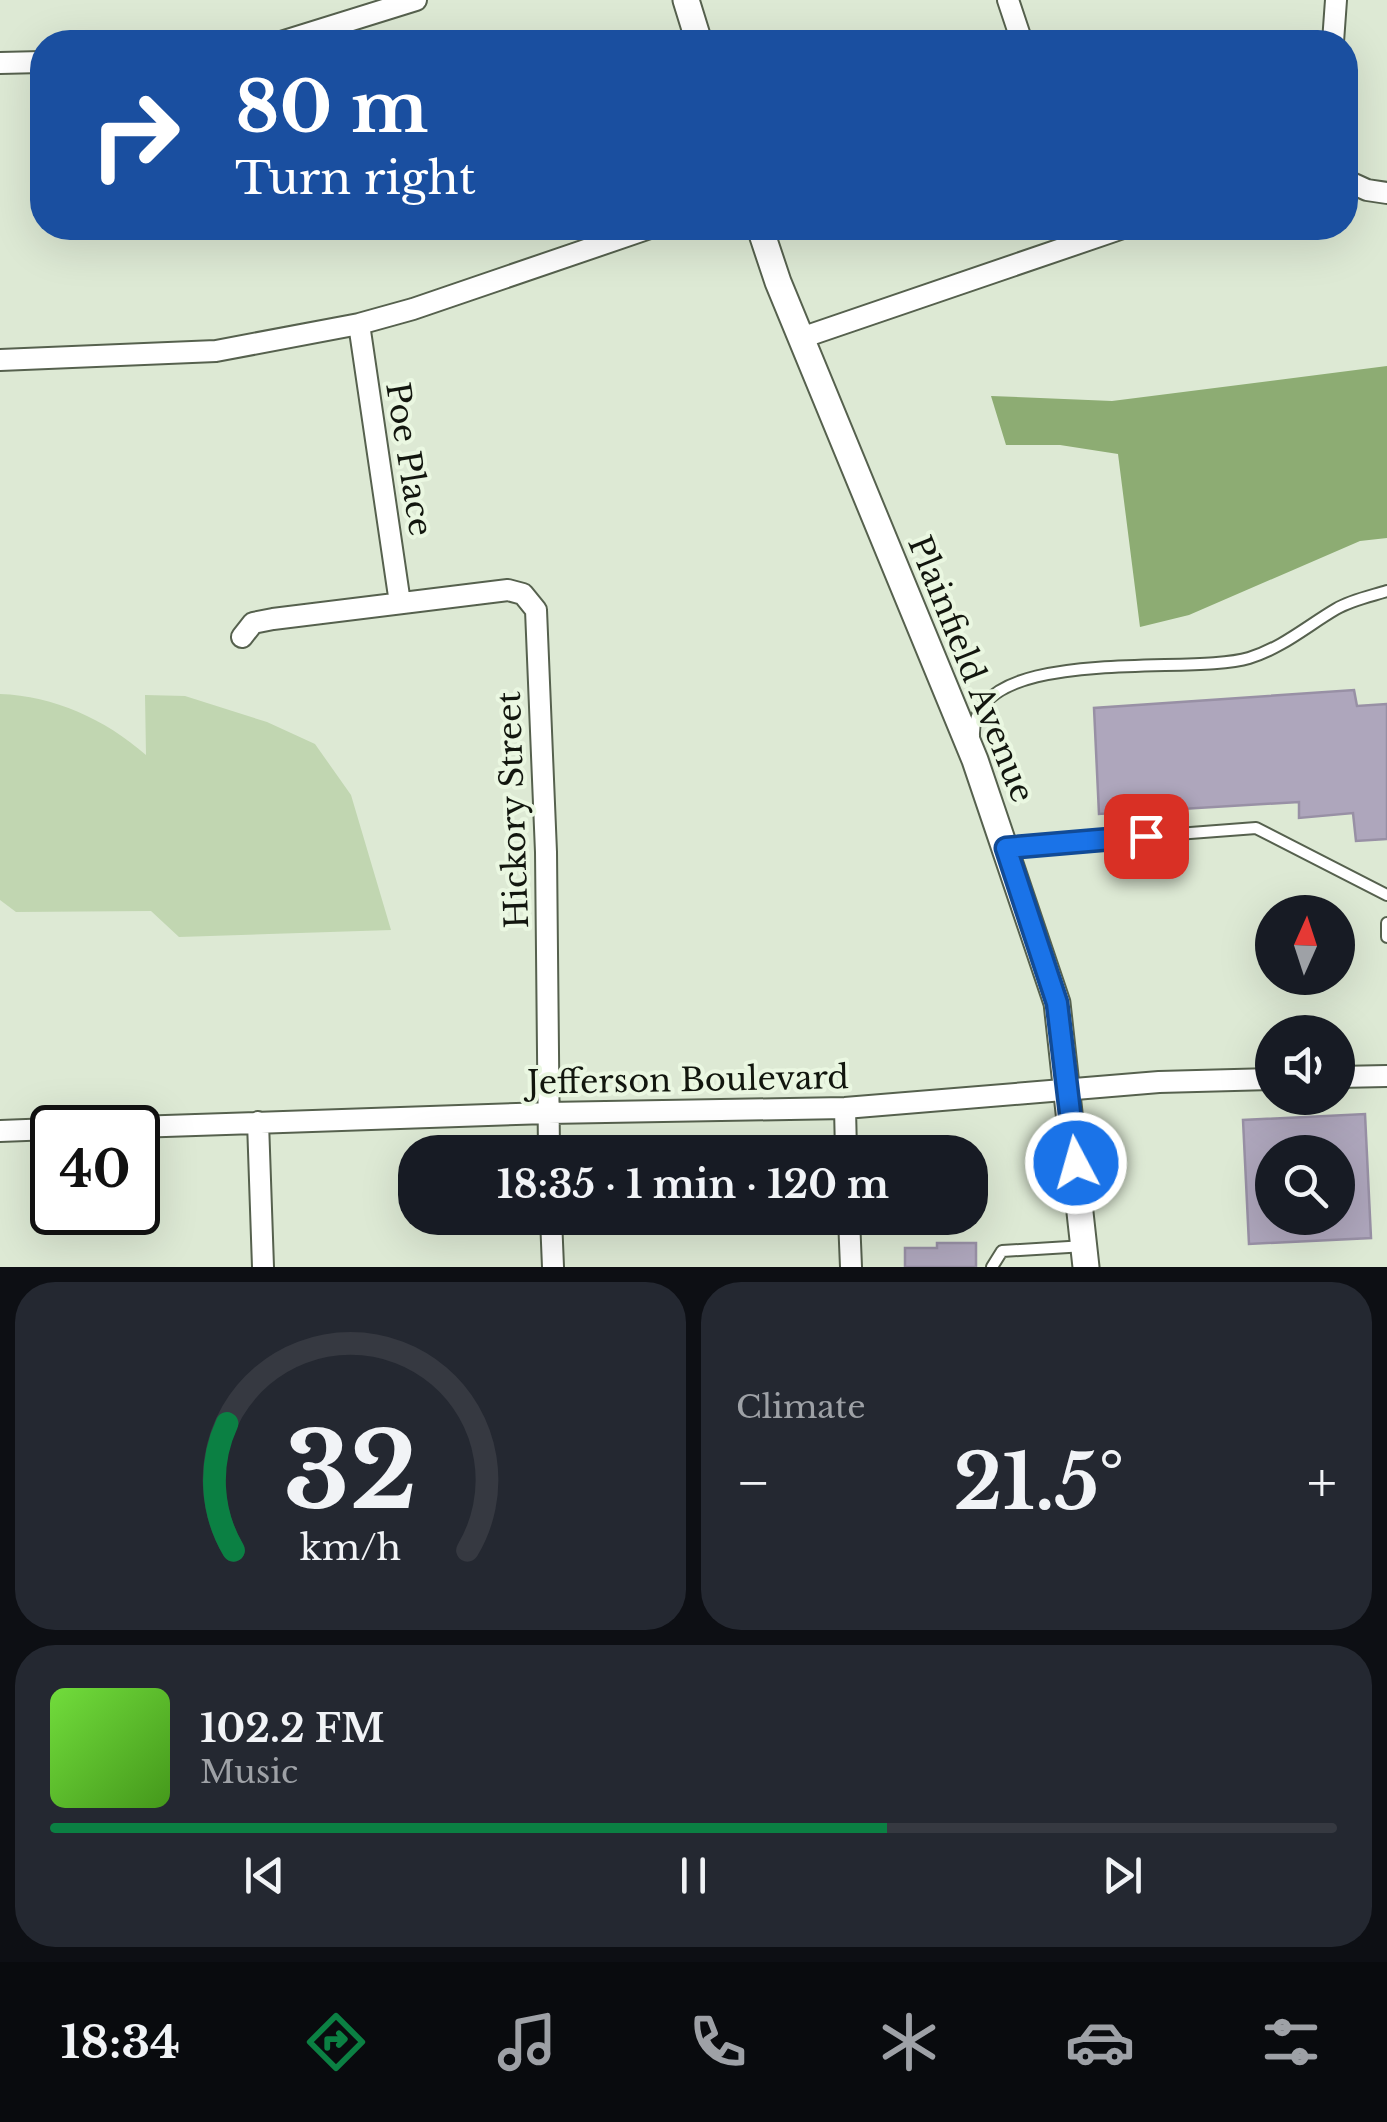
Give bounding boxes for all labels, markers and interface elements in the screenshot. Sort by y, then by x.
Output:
text: 80 m [235,64,428,151]
icon: right [70,70,200,200]
text: Turn right [235,150,476,206]
street label: Poe Place [377,379,441,539]
street label: Plainfield Avenue [899,530,1043,808]
street label: Hickory Street [489,691,537,929]
pin [1104,794,1189,879]
icon: arrive [1119,809,1174,864]
north arrow [1255,895,1355,995]
map controls [1255,895,1355,1235]
button: sound [1255,1015,1355,1115]
street label: Jefferson Boulevard [523,1057,849,1103]
speed limit sign: 40 [30,1105,160,1235]
position arrow [1024,1111,1128,1215]
button: search [1255,1135,1355,1235]
text: 18:35 · 1 min · 120 m [497,1161,889,1208]
text: Climate [736,1387,865,1427]
text: 32 [284,1407,417,1536]
text: 21.5° [953,1436,1124,1529]
text: − [736,1449,771,1517]
text: + [1307,1449,1337,1517]
text: km/h [300,1525,401,1570]
text: 102.2 FM [200,1705,384,1752]
text: Music [200,1752,298,1792]
icon: previous [237,1848,292,1903]
icon: pause [666,1848,721,1903]
icon: next [1095,1848,1150,1903]
icon: directions [301,2007,371,2077]
icon: music [492,2007,562,2077]
icon: phone [683,2007,753,2077]
icon: climate [874,2007,944,2077]
icon: car [1065,2007,1135,2077]
icon: filters [1256,2007,1326,2077]
text: 18:34 [61,2014,180,2070]

